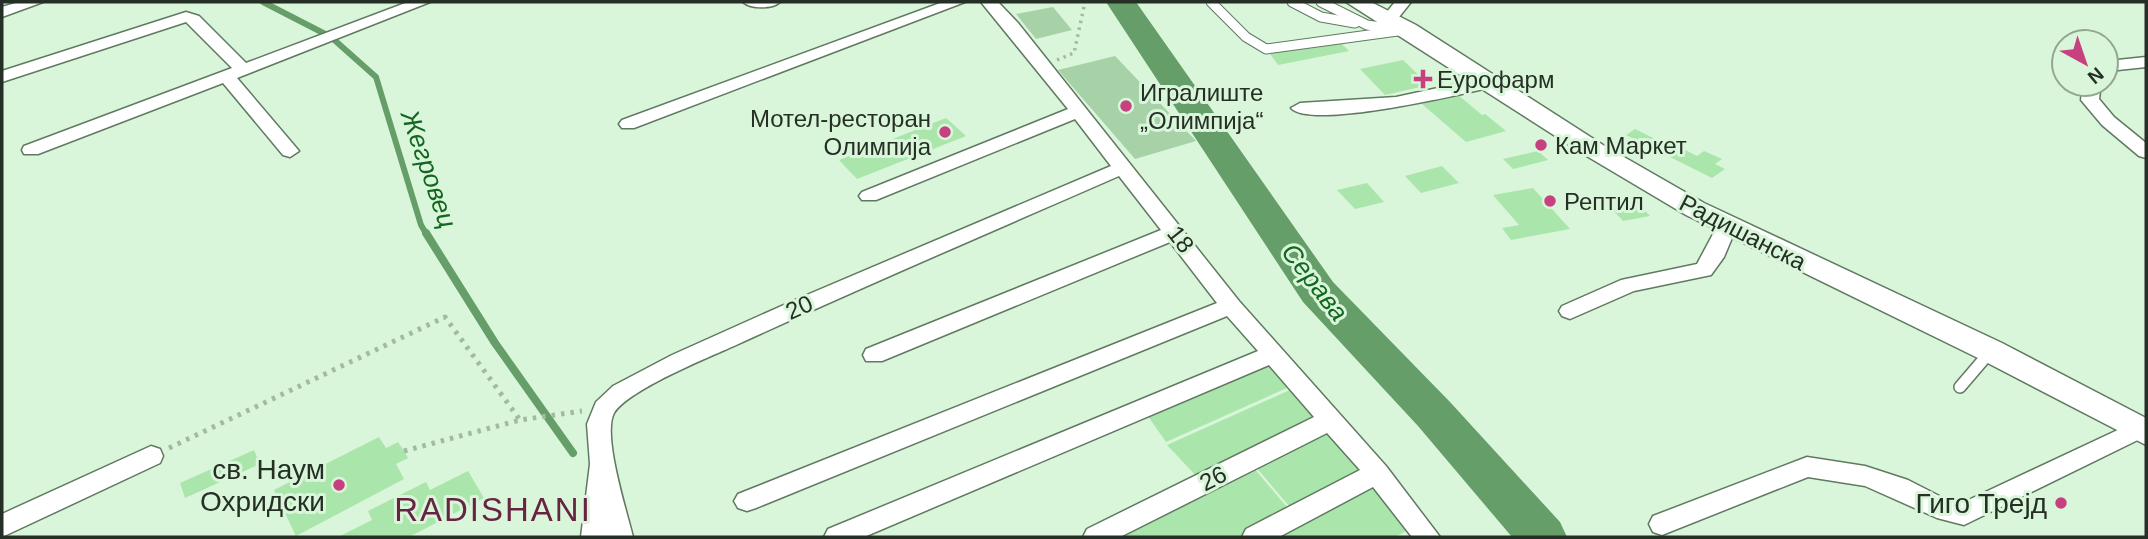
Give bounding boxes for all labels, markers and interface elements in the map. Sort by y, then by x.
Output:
north arrow [2050,28,2120,98]
text: N [2084,63,2108,88]
place label: Еурофарм [1437,66,1554,93]
marker: Еурофарм [1415,71,1431,87]
place label: Игралиште „Олимпија“ [1140,79,1263,134]
marker: Игралиште „Олимпија“ [1118,98,1134,114]
water label: Жегровец [394,104,463,232]
place label: Мотел-ресторан Олимпија [750,105,932,160]
marker: Мотел-ресторан Олимпија [937,124,953,140]
place label: Кам Маркет [1555,132,1687,159]
marker: Кам Маркет [1533,137,1549,153]
place label: Рептил [1564,188,1644,215]
street label: Радишанска [1675,189,1811,276]
marker: Рептил [1542,193,1558,209]
street label: 18 [1162,220,1200,258]
water label: Серава [1276,237,1354,327]
street label: 20 [781,289,817,325]
place label: св. Наум Охридски [200,454,325,517]
street label: 26 [1195,460,1231,496]
marker: св. Наум Охридски [331,477,347,493]
place label: Гиго Трејд [1916,488,2047,519]
district label: RADISHANI [394,491,592,528]
marker: Гиго Трејд [2053,495,2069,511]

